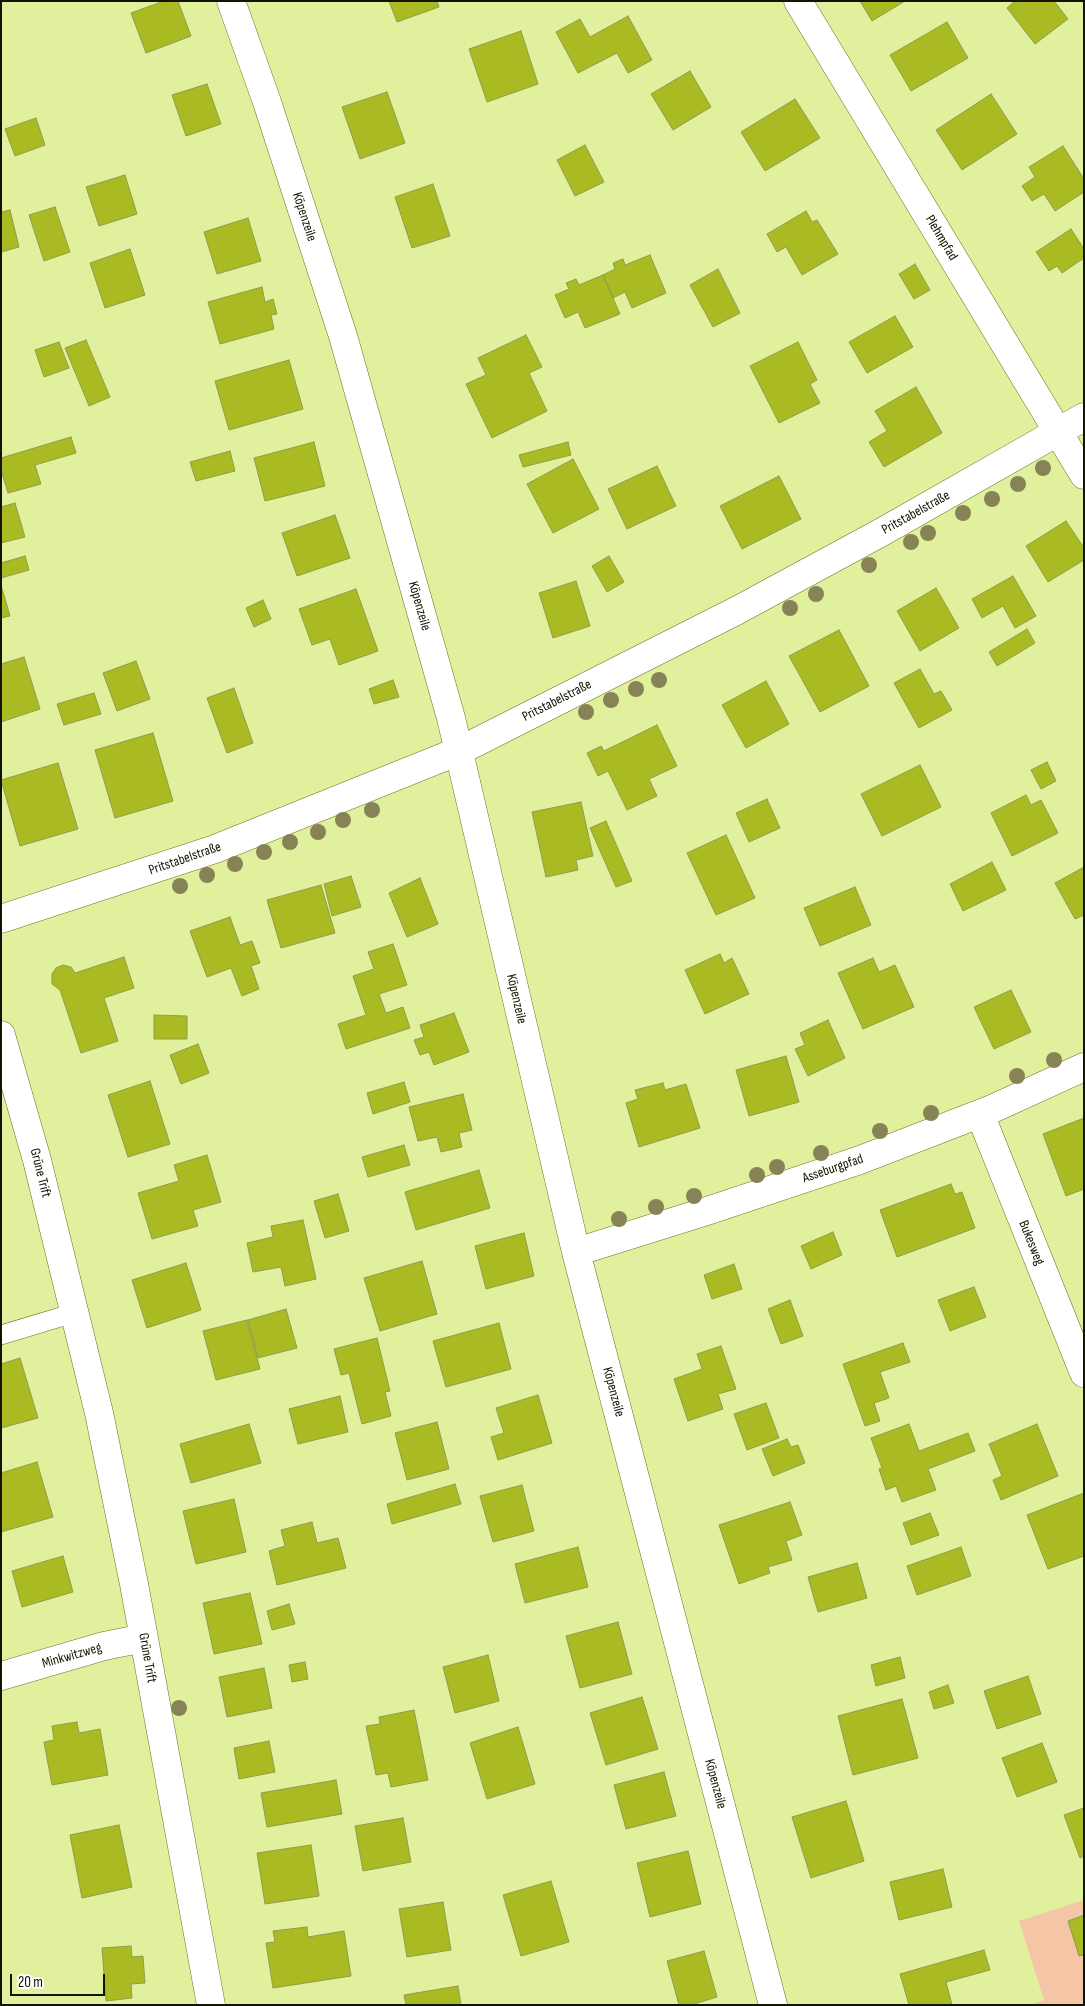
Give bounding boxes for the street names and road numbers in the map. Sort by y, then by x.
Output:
street label: Köpenzeile [288,190,320,244]
street label: Plehmpfad [921,212,961,264]
street label: Pritstabelstraße [879,487,953,539]
street label: Köpenzeile [404,579,434,633]
street label: Pritstabelstraße [520,676,594,726]
street label: Pritstabelstraße [147,839,223,879]
street label: Köpenzeile [502,972,530,1026]
street label: Grüne Trift [26,1147,54,1199]
street label: Asseburgpfad [800,1151,866,1187]
street label: Bukesweg [1014,1218,1048,1268]
street label: Köpenzeile [598,1365,628,1419]
street label: Grüne Trift [134,1632,160,1684]
street label: Minkwitzweg [40,1639,104,1673]
street label: Köpenzeile [700,1757,730,1811]

